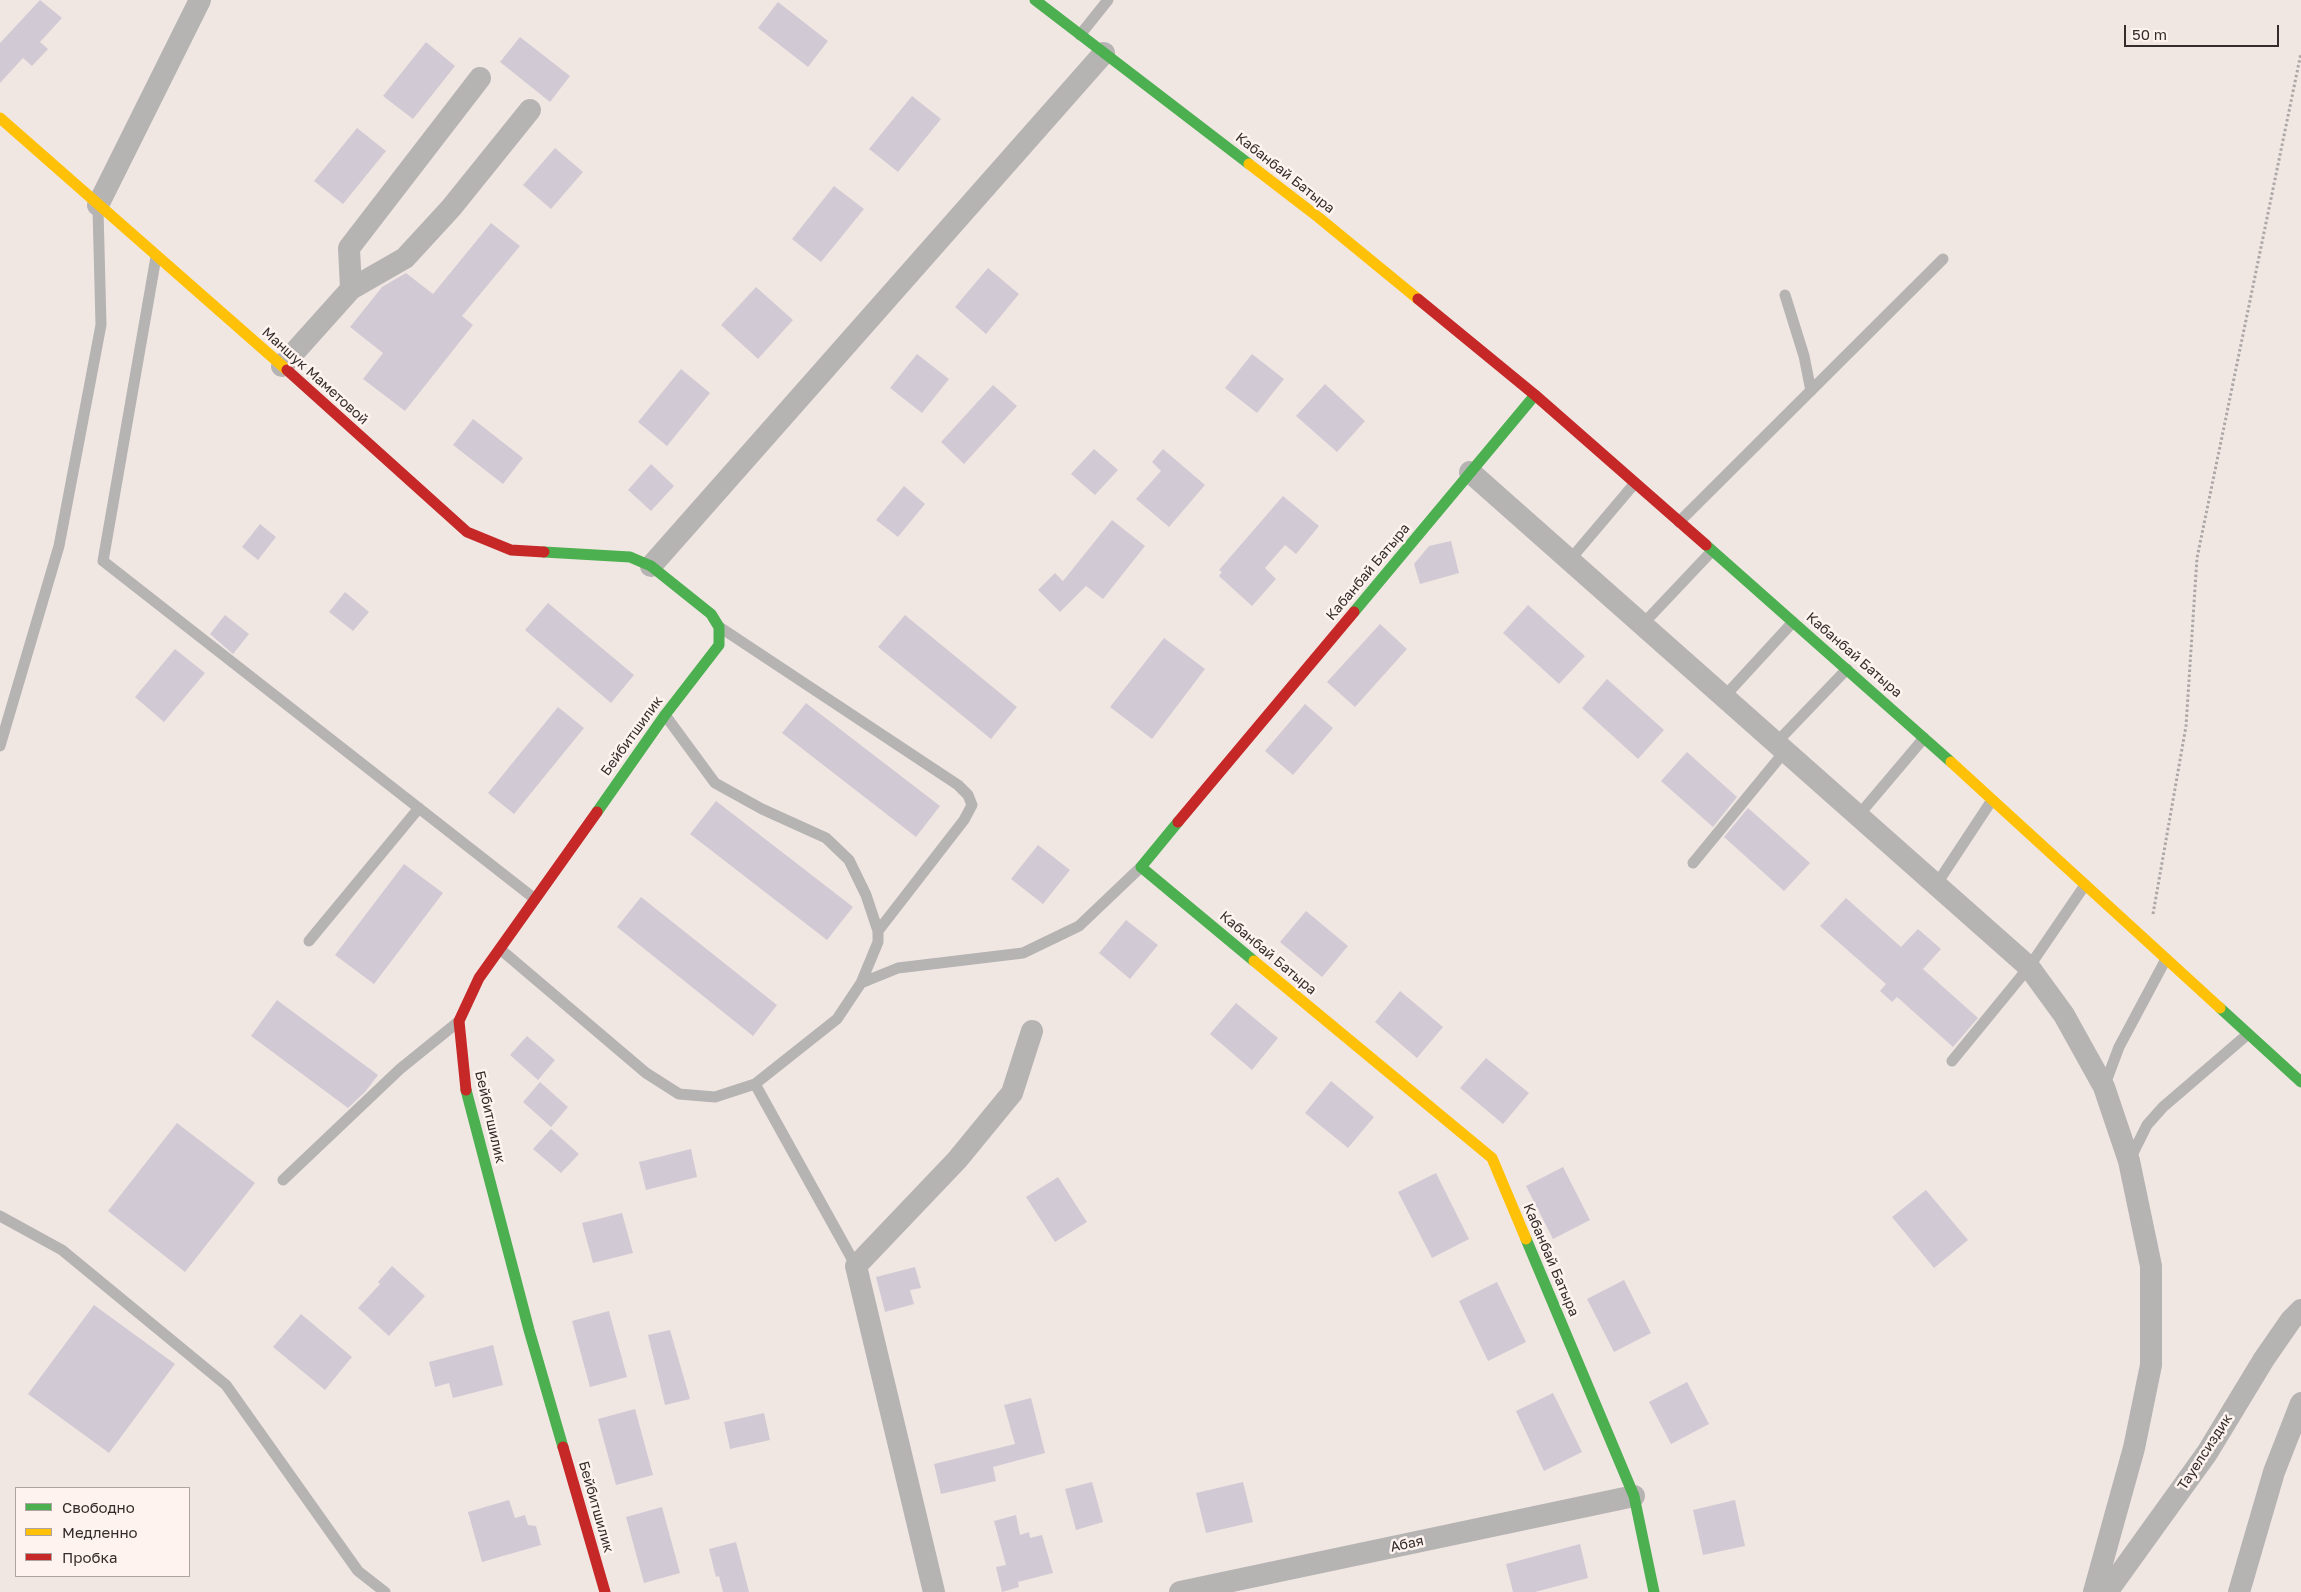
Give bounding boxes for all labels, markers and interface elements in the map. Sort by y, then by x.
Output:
scale bar [2126,15,2281,47]
text: 50 m [2132,25,2167,43]
street label: Кабанбай Батыра [1232,129,1338,217]
street label: Маншук Маметовой [258,324,372,428]
street label: Кабанбай Батыра [1323,520,1413,624]
street label: Кабанбай Батыра [1803,609,1905,701]
street label: Бейбитшилик [597,693,667,779]
street label: Кабанбай Батыра [1216,908,1320,998]
street label: Бейбитшилик [471,1069,509,1165]
street label: Кабанбай Батыра [1520,1201,1582,1319]
street label: Тауелсиздик [2174,1411,2236,1493]
street label: Бейбитшилик [575,1459,617,1555]
legend [15,1487,190,1577]
text: Свободно [62,1498,135,1516]
text: Медленно [62,1523,138,1541]
street label: Абая [1389,1532,1425,1556]
text: Пробка [62,1548,117,1566]

